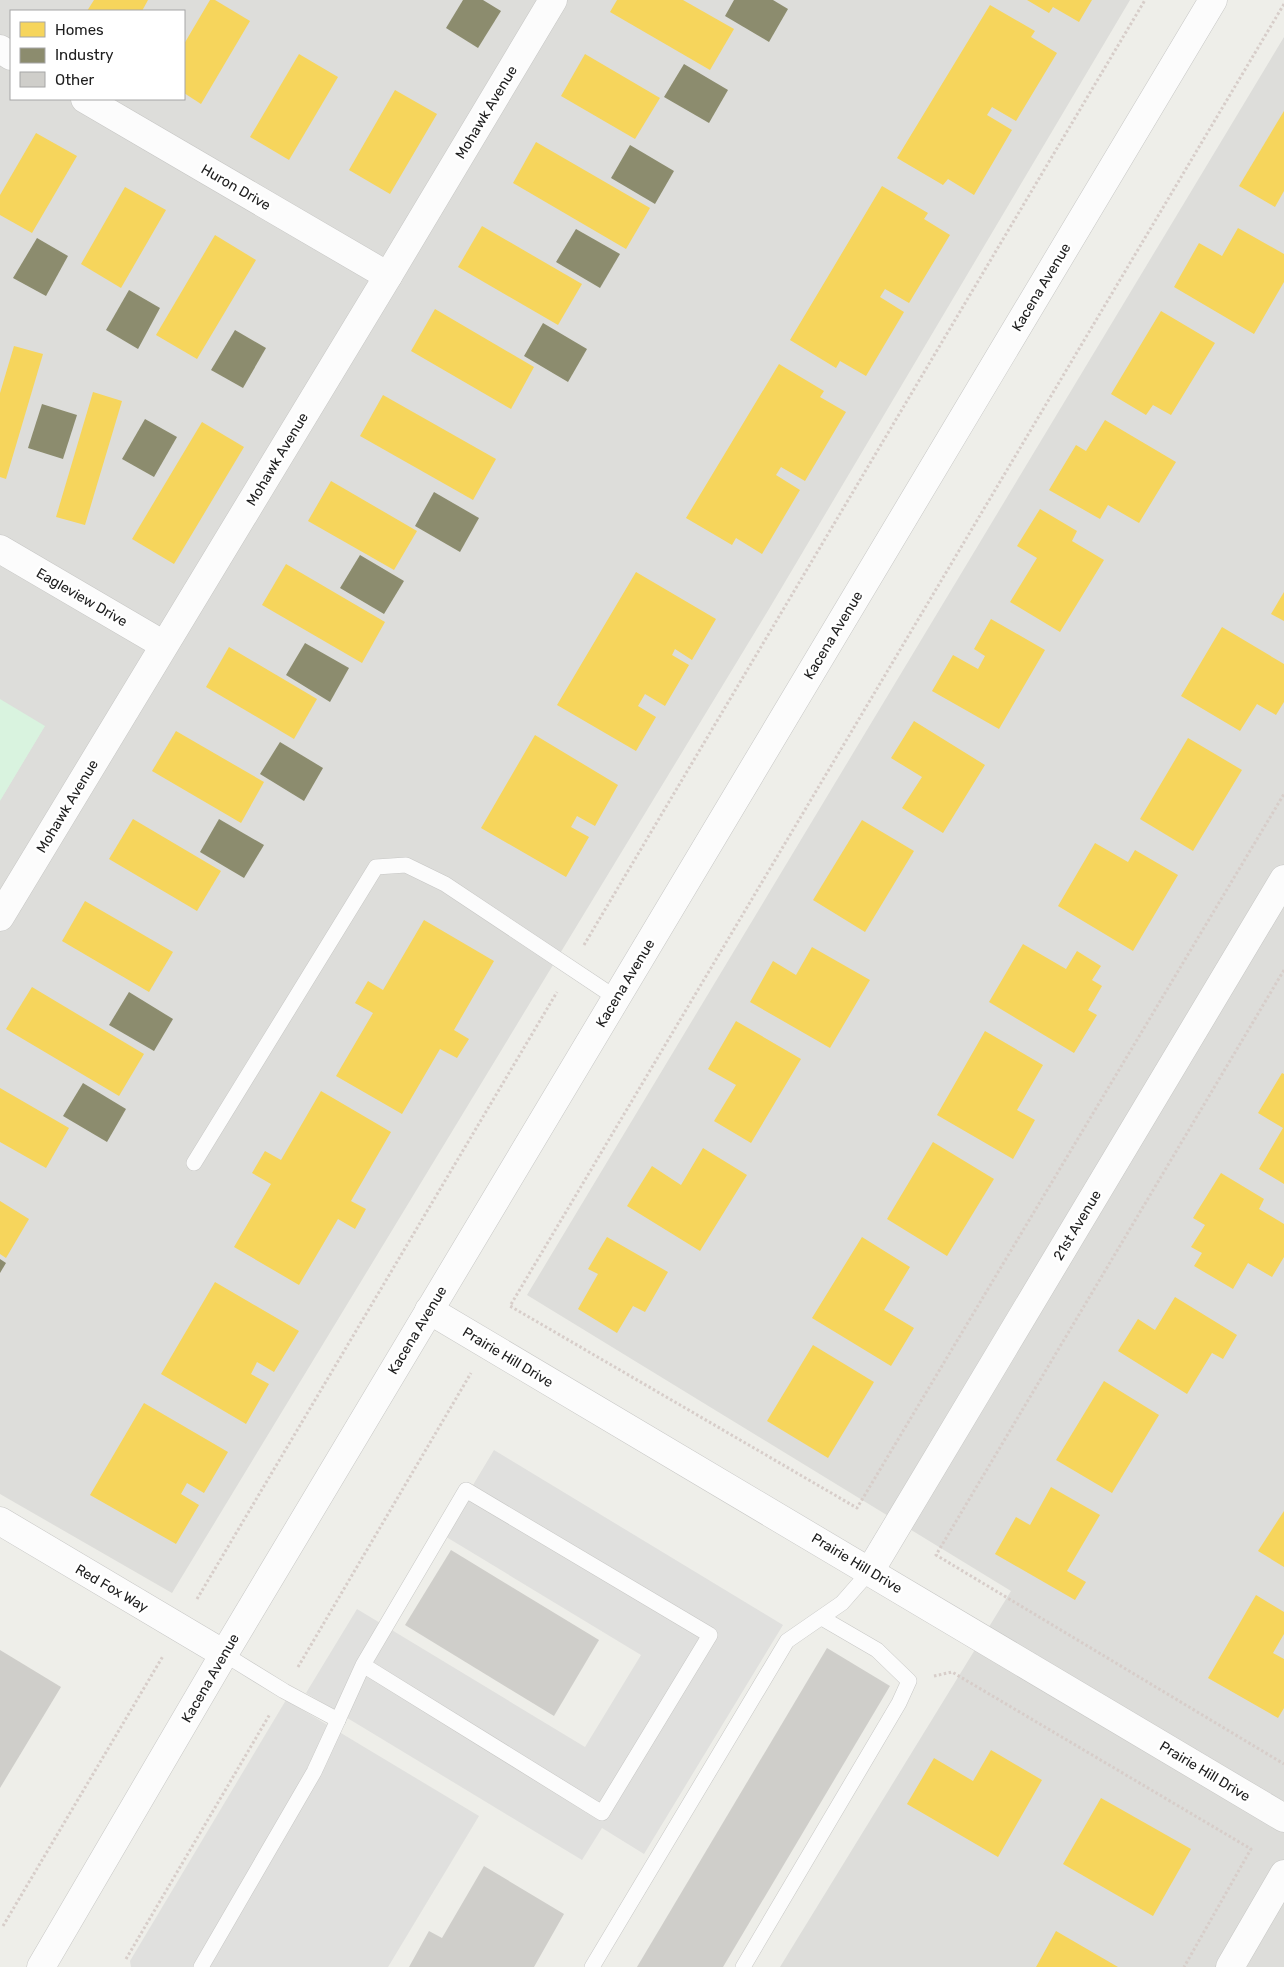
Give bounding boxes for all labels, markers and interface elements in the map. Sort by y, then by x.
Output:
legend [10,10,185,100]
text: Homes [55,21,104,39]
text: Industry [55,46,114,64]
street label: Mohawk Avenue [452,62,521,162]
text: Other [55,71,95,89]
street label: Huron Drive [198,161,274,214]
street label: Kacena Avenue [1008,240,1075,334]
street label: Mohawk Avenue [243,409,312,509]
street label: Eagleview Drive [33,564,130,630]
street label: Kacena Avenue [800,588,867,682]
street label: Mohawk Avenue [33,756,102,856]
street label: Kacena Avenue [592,936,659,1030]
street label: 21st Avenue [1050,1187,1105,1263]
street label: Kacena Avenue [384,1283,451,1377]
street label: Prairie Hill Drive [459,1324,556,1391]
street label: Prairie Hill Drive [808,1530,905,1597]
street label: Red Fox Way [72,1561,152,1616]
street label: Kacena Avenue [178,1631,243,1726]
street label: Prairie Hill Drive [1156,1738,1253,1805]

